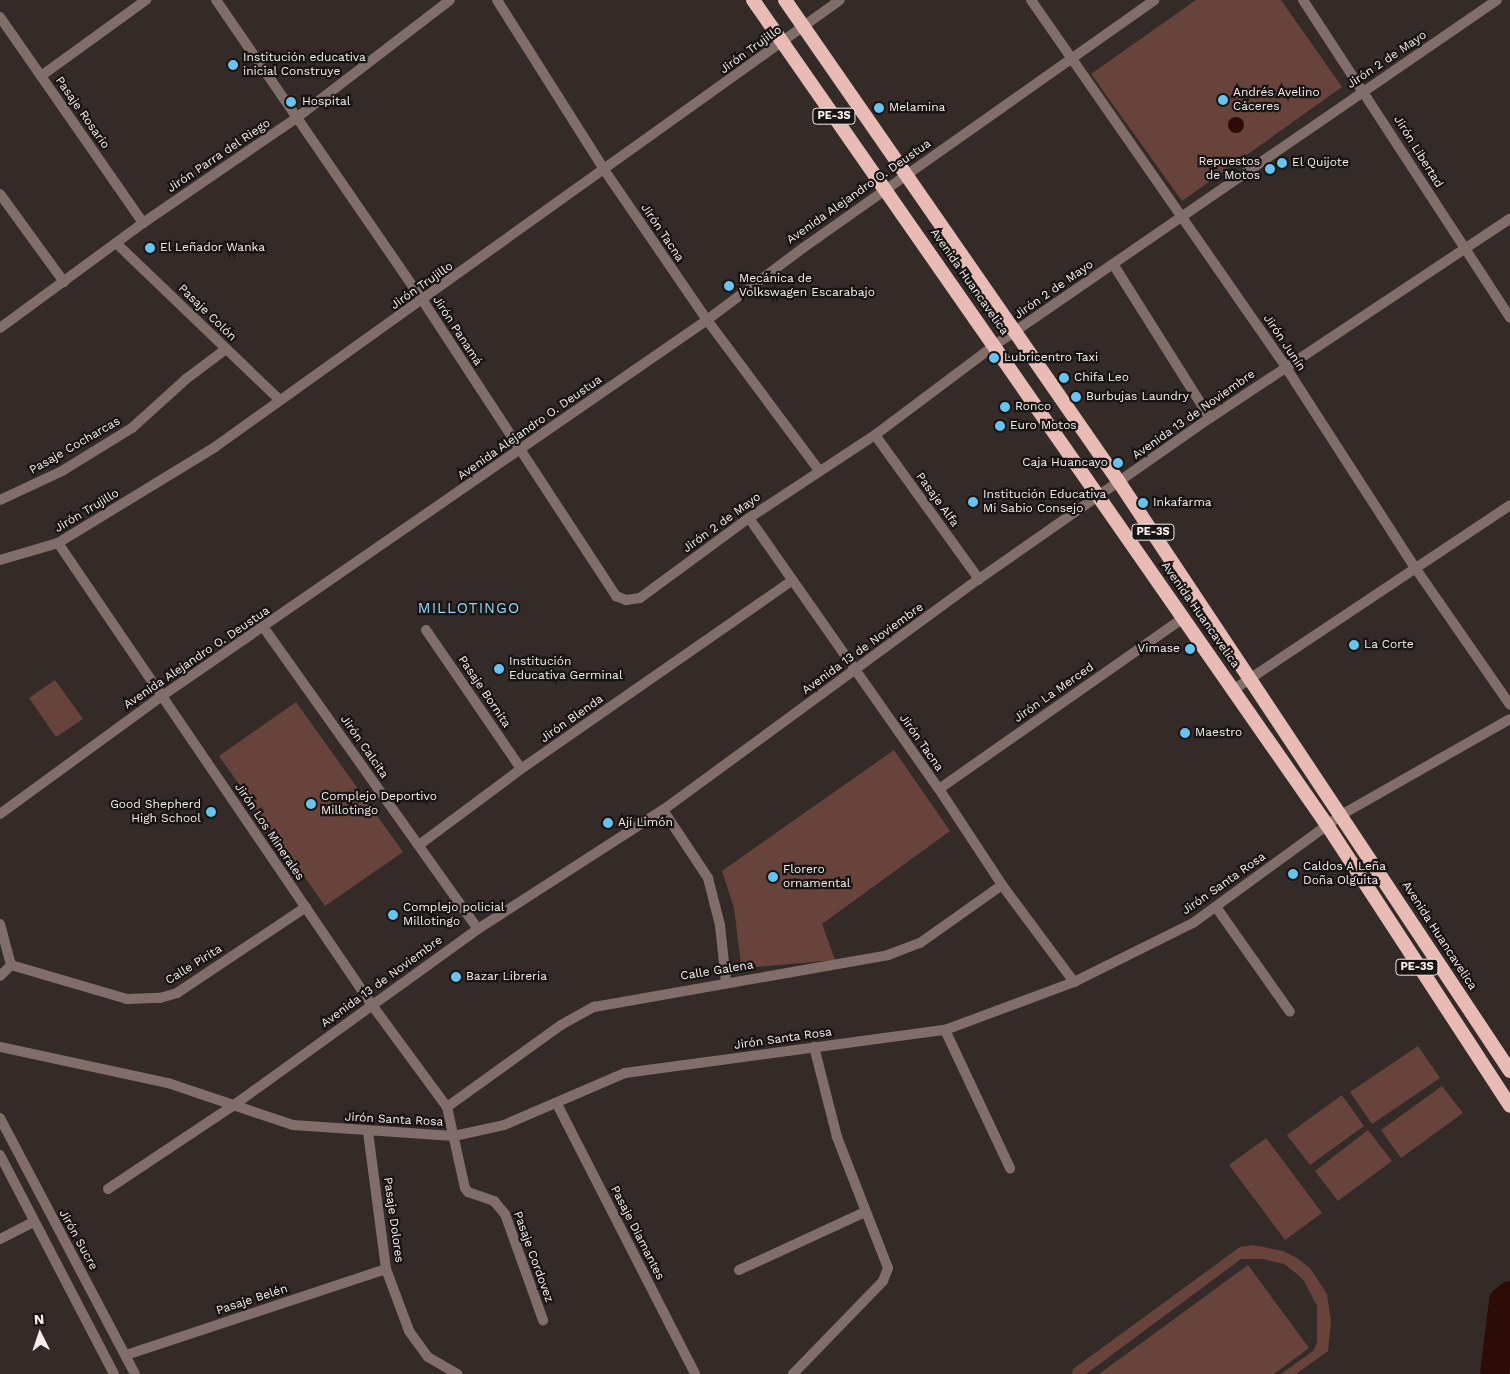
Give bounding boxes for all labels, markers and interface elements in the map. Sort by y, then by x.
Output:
street label: Jirón Trujillo [717,23,785,77]
street label: Jirón 2 de Mayo [1344,28,1430,92]
place label: Institución educativa inicial Construye [243,51,366,79]
marker: Institución educativa inicial Construye [227,59,239,71]
street label: Pasaje Rosario [52,74,112,152]
place label: Andrés Avelino Cáceres [1233,86,1320,114]
marker: Andrés Avelino Cáceres [1217,94,1229,106]
marker: Hospital [284,95,298,109]
place label: Hospital [302,95,350,109]
place label: Melamina [889,101,945,115]
marker: Melamina [873,102,885,114]
road number: PE-3S [812,108,856,124]
street label: Jirón Libertad [1390,113,1446,191]
street label: Jirón Parra del Riego [164,116,274,196]
street label: Avenida Alejandro O. Deustua [784,136,934,248]
place label: Repuestos de Motos [1199,155,1260,183]
place label: El Quijote [1292,156,1349,170]
marker: El Quijote [1276,157,1288,169]
marker: Repuestos de Motos [1264,163,1276,175]
street label: Jirón Tacna [637,201,687,265]
street label: Avenida Huancavelica [927,226,1011,338]
place label: El Leñador Wanka [160,241,266,255]
marker: El Leñador Wanka [144,242,156,254]
street label: Jirón 2 de Mayo [1012,257,1096,323]
street label: Jirón Trujillo [388,259,456,313]
place label: Mecánica de Volkswagen Escarabajo [739,272,875,300]
marker: Mecánica de Volkswagen Escarabajo [723,280,735,292]
street label: Pasaje Colón [175,282,239,344]
street label: Jirón Panamá [429,294,485,368]
street label: Jirón Junín [1260,312,1308,374]
place label: Lubricentro Taxi [1004,351,1098,365]
marker: Lubricentro Taxi [988,352,1000,364]
street label: Avenida 13 de Noviembre [1130,367,1258,463]
place label: Chifa Leo [1074,371,1129,385]
street label: Avenida Alejandro O. Deustua [455,372,605,484]
marker: Chifa Leo [1058,372,1070,384]
place label: Burbujas Laundry [1086,390,1189,404]
marker: Burbujas Laundry [1070,391,1082,403]
place label: Ronco [1015,400,1051,414]
marker: Ronco [999,401,1011,413]
street label: Pasaje Cocharcas [27,414,123,478]
place label: Euro Motos [1010,419,1077,433]
marker: Euro Motos [994,420,1006,432]
place label: Caja Huancayo [1022,456,1108,470]
marker: Caja Huancayo [1112,457,1124,469]
street label: Pasaje Alfa [912,470,962,530]
street label: Jirón Trujillo [52,486,122,536]
place label: Institución Educativa Mi Sabio Consejo [983,488,1106,516]
street label: Jirón 2 de Mayo [680,490,764,556]
marker: Institución Educativa Mi Sabio Consejo [967,496,979,508]
place label: Inkafarma [1153,496,1212,510]
marker: Inkafarma [1137,497,1149,509]
road number: PE-3S [1130,524,1176,540]
street label: Avenida Huancavelica [1158,559,1242,671]
district label: MILLOTINGO [417,600,521,618]
street label: Avenida 13 de Noviembre [799,600,927,698]
street label: Avenida Alejandro O. Deustua [121,604,273,712]
place label: La Corte [1364,638,1414,652]
marker: La Corte [1348,639,1360,651]
place label: Vimase [1138,642,1180,656]
marker: Vimase [1184,643,1196,655]
street label: Pasaje Bornita [455,653,513,731]
place label: Institución Educativa Germinal [509,655,623,683]
street label: Jirón La Merced [1011,660,1097,726]
marker: Institución Educativa Germinal [493,663,505,675]
street label: Jirón Blenda [538,692,606,746]
street label: Jirón Tacna [896,711,946,775]
street label: Jirón Calcita [337,713,391,781]
place label: Maestro [1195,726,1242,740]
marker: Maestro [1179,727,1191,739]
street label: Jirón Los Minerales [231,781,307,883]
place label: Complejo Deportivo Millotingo [321,790,437,818]
place label: Good Shepherd High School [110,798,201,826]
marker: Complejo Deportivo Millotingo [305,798,317,810]
marker: Good Shepherd High School [205,806,217,818]
place label: Ají Limón [618,816,673,830]
marker: Ají Limón [602,817,614,829]
street label: Jirón Santa Rosa [1179,850,1269,918]
place label: Caldos A Leña Doña Olguita [1303,860,1387,888]
place label: Florero ornamental [783,863,851,891]
marker: Caldos A Leña Doña Olguita [1287,868,1299,880]
marker: Florero ornamental [767,871,779,883]
street label: Avenida Huancavelica [1398,879,1480,993]
place label: Complejo policial Millotingo [403,901,504,929]
marker: Complejo policial Millotingo [387,909,399,921]
street label: Avenida 13 de Noviembre [318,933,446,1031]
street label: Calle Pirita [163,942,225,988]
street label: Calle Galena [679,958,755,984]
road number: PE-3S [1394,959,1440,976]
place label: Bazar Libreria [466,970,547,984]
marker: Bazar Libreria [450,971,462,983]
street label: Jirón Santa Rosa [733,1025,833,1053]
street label: Jirón Santa Rosa [344,1110,444,1130]
street label: Pasaje Dolores [380,1176,406,1264]
street label: Pasaje Diamantes [607,1183,667,1283]
street label: Jirón Sucre [56,1207,100,1273]
street label: Pasaje Cordovez [510,1209,556,1305]
street label: Pasaje Belén [214,1282,290,1318]
north arrow [15,1309,65,1359]
text: N [33,1311,45,1327]

